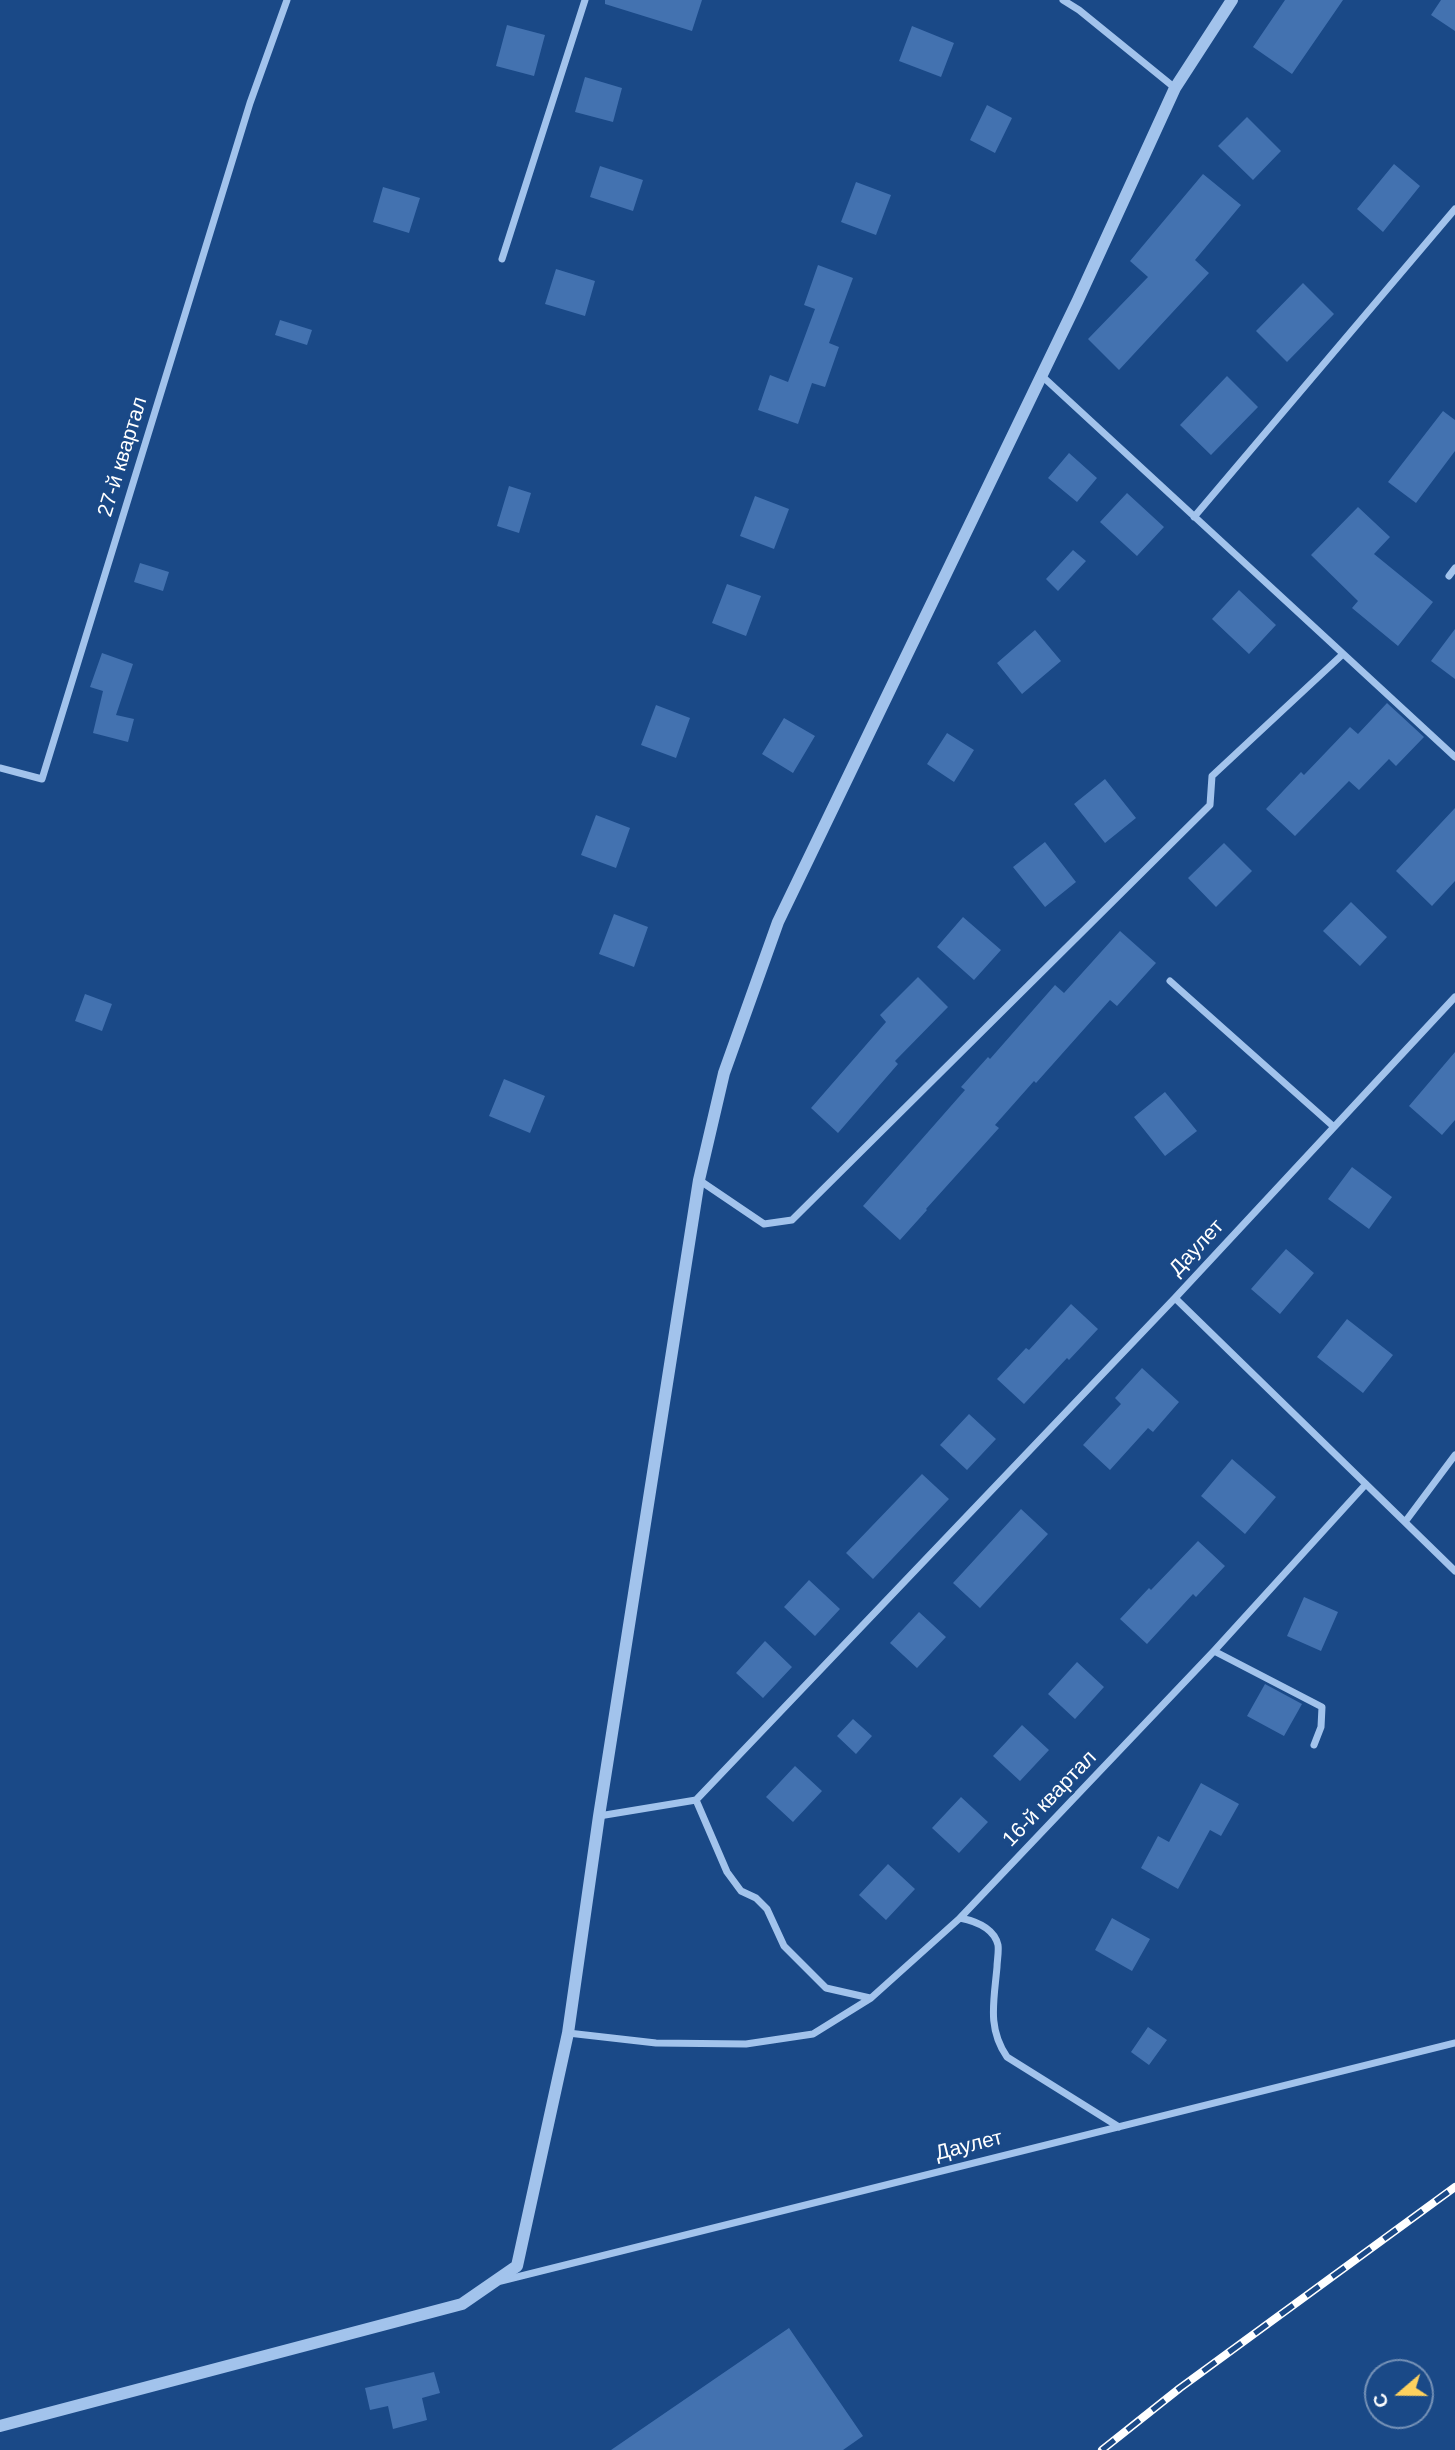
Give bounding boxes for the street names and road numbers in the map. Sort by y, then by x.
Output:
street label: 27-й квартал [93,394,153,520]
street label: Даулет [1164,1214,1230,1282]
street label: 16-й квартал [998,1746,1102,1852]
street label: Даулет [933,2125,1005,2167]

